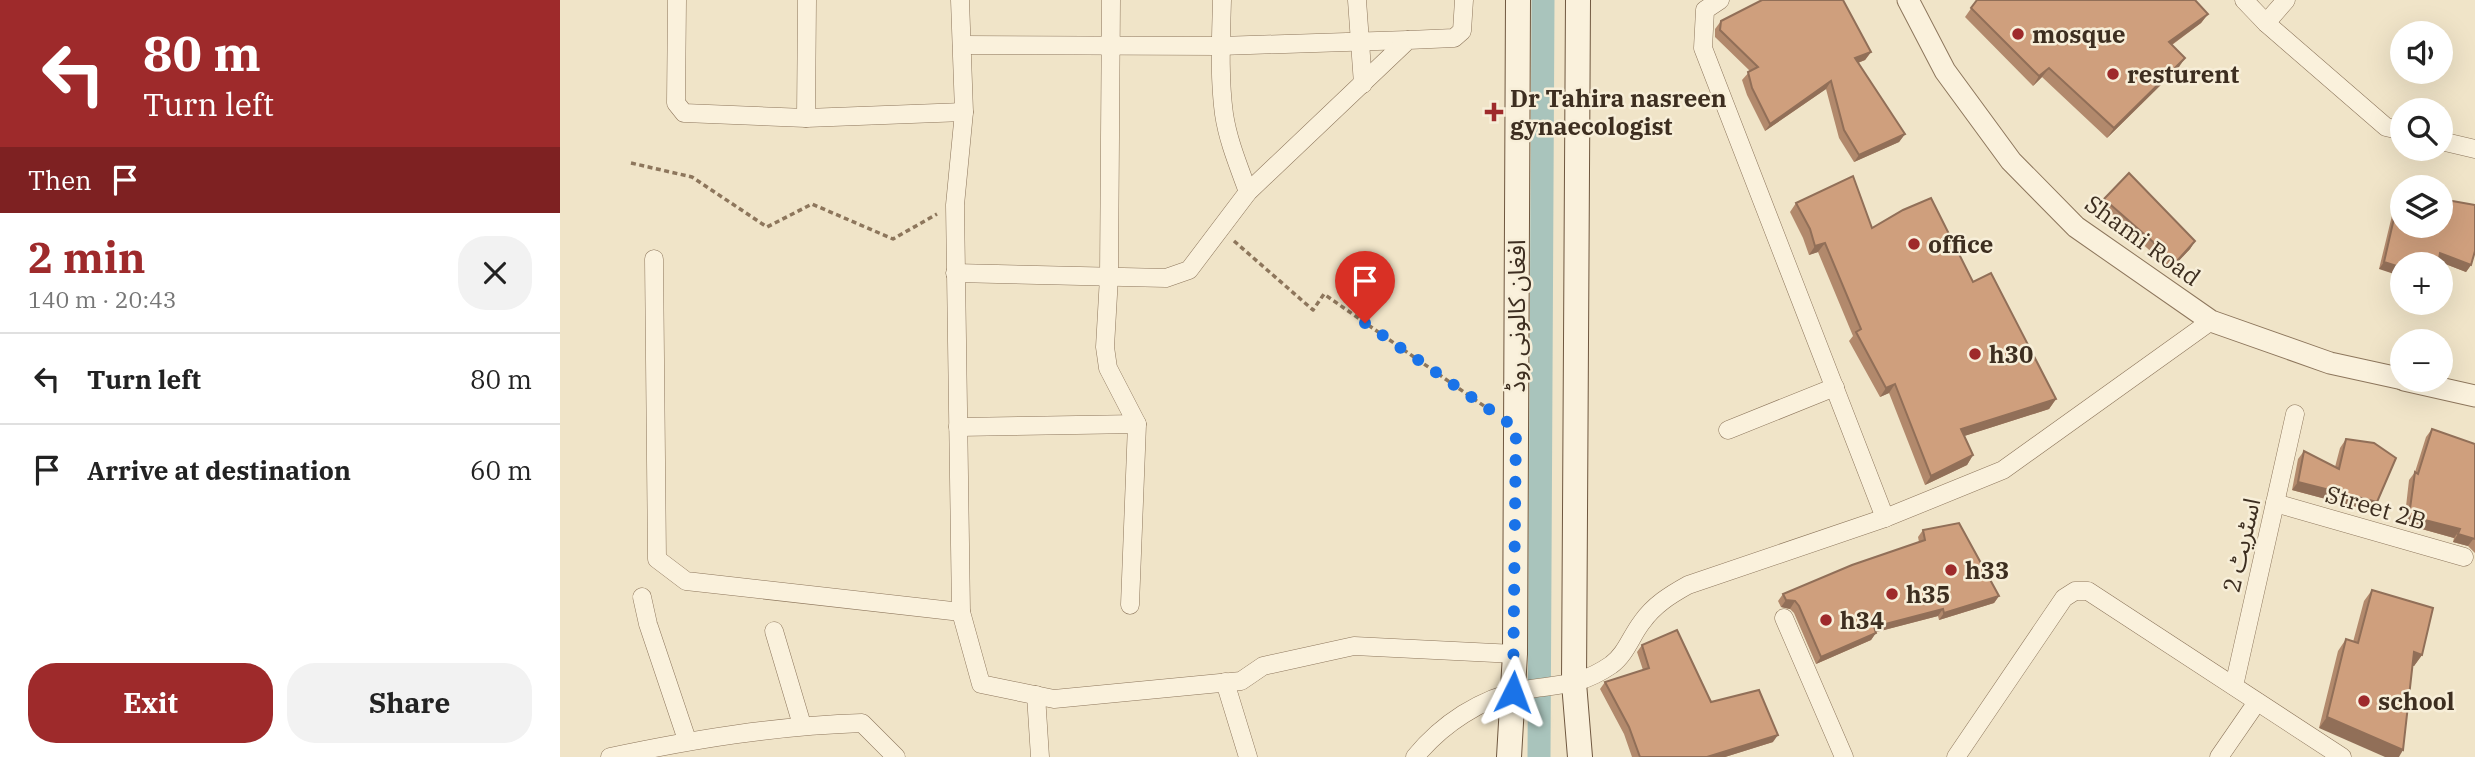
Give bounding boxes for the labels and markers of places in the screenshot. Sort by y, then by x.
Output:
place label: mosque [2032,18,2126,50]
marker: mosque [2010,26,2026,42]
place label: resturent [2127,58,2239,90]
marker: resturent [2105,66,2121,82]
place label: Dr Tahira nasreen gynaecologist [1510,82,1727,142]
marker: Dr Tahira nasreen gynaecologist [1484,102,1504,122]
place label: office [1928,228,1993,260]
marker: office [1906,236,1922,252]
pin [1335,251,1395,323]
place label: h30 [1989,338,2033,370]
marker: h30 [1967,346,1983,362]
place label: h33 [1965,554,2009,586]
marker: h33 [1943,562,1959,578]
place label: h35 [1906,578,1950,610]
marker: h35 [1884,586,1900,602]
place label: h34 [1840,604,1884,636]
marker: h34 [1818,612,1834,628]
place label: school [2378,685,2455,717]
marker: school [2356,693,2372,709]

